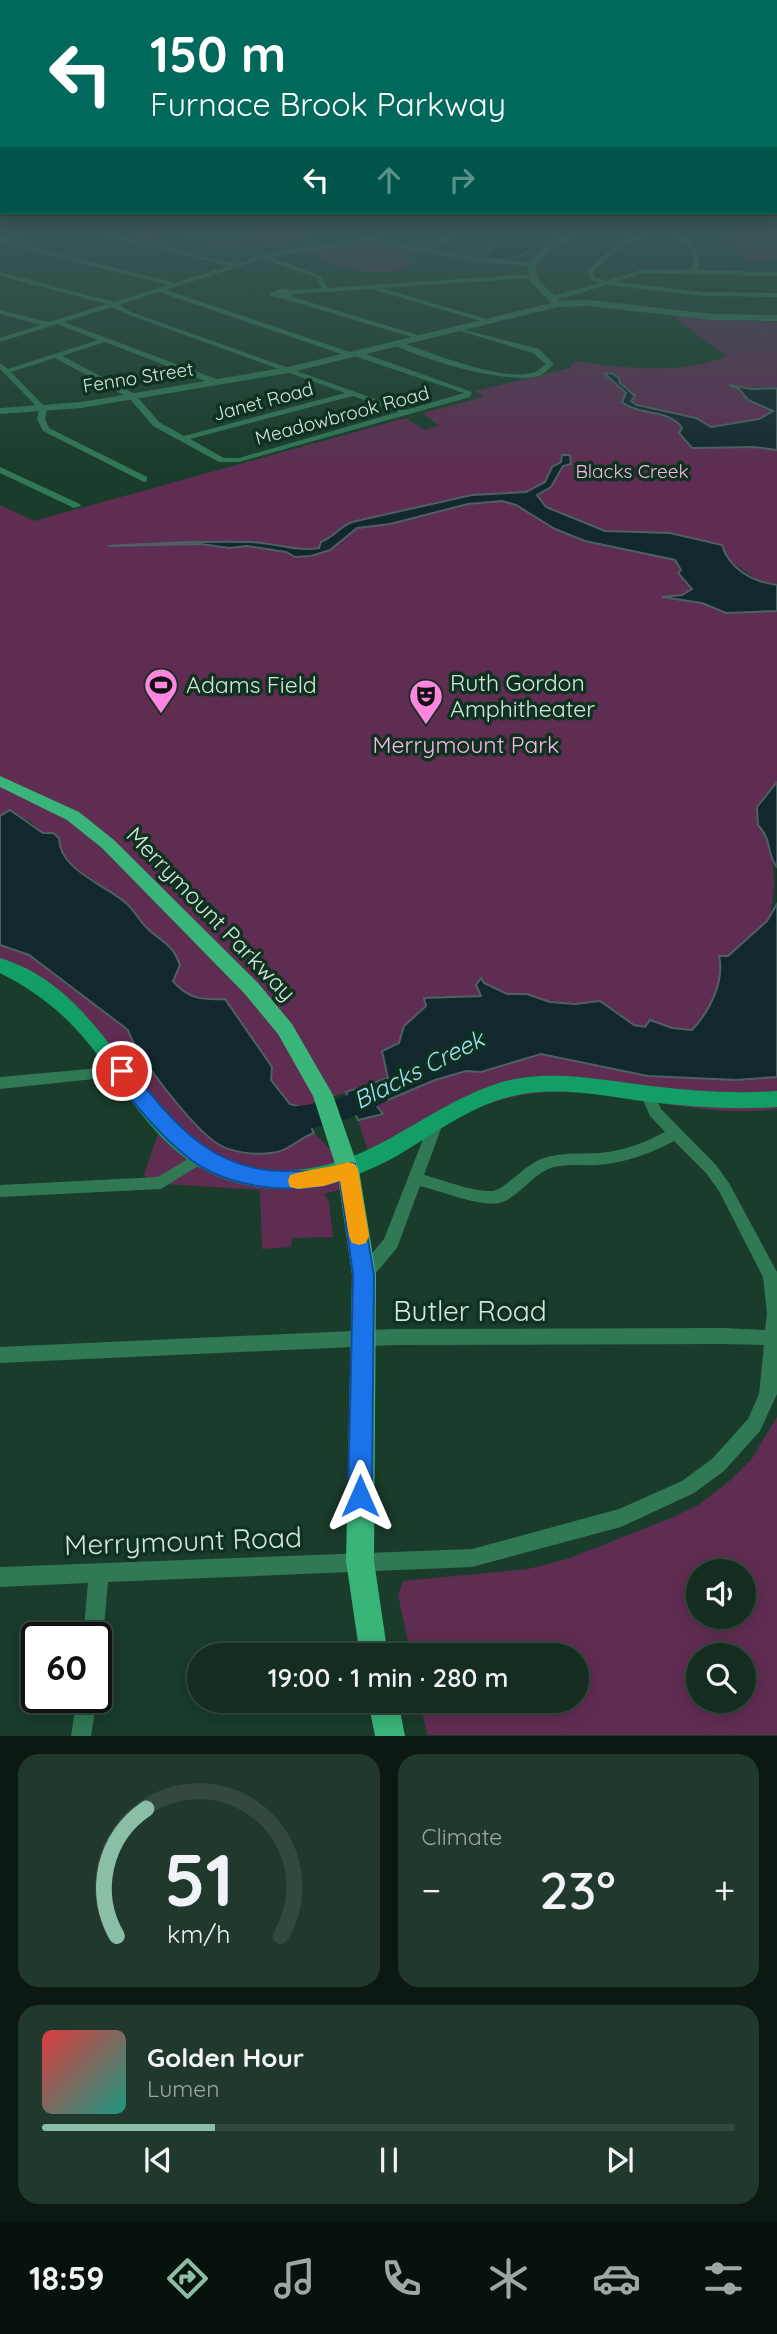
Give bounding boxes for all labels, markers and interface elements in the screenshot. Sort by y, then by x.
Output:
text: 150 m [150,23,286,84]
icon: left [35,28,126,119]
text: Furnace Brook Parkway [150,84,506,124]
icon: left [297,161,335,199]
icon: ahead [370,161,408,199]
icon: right [443,161,481,199]
street label: Fenno Street [81,356,195,398]
street label: Janet Road [210,376,316,426]
street label: Meadowbrook Road [252,380,432,450]
park label: Blacks Creek [575,459,689,483]
sports icon: Adams Field [142,666,180,715]
place label: Ruth Gordon Amphitheater [450,668,595,723]
place label: Adams Field [186,670,317,699]
theatre icon: Ruth Gordon Amphitheater [407,677,445,726]
park label: Merrymount Park [373,730,559,759]
street label: Merrymount Parkway [121,820,302,1007]
water label: Blacks Creek [348,1022,491,1115]
pin [92,1041,152,1101]
icon: arrive [103,1052,141,1090]
street label: Butler Road [393,1293,547,1328]
position arrow [323,1459,397,1533]
street label: Merrymount Road [64,1519,302,1562]
map controls [686,1559,756,1713]
button: sound [686,1559,756,1629]
speed limit sign: 60 [21,1622,112,1713]
button: search [686,1643,756,1713]
text: 19:00 · 1 min · 280 m [268,1661,508,1694]
text: Climate [422,1822,502,1851]
text: 51 [164,1834,234,1925]
text: 23° [539,1857,616,1922]
text: − [422,1866,441,1914]
text: + [714,1866,735,1914]
text: km/h [167,1918,230,1949]
text: Golden Hour [147,2041,304,2074]
text: Lumen [147,2074,220,2103]
icon: previous [139,2141,177,2179]
icon: pause [370,2141,408,2179]
icon: next [601,2141,639,2179]
icon: directions [163,2254,212,2303]
icon: music [270,2254,319,2303]
icon: phone [377,2254,426,2303]
icon: climate [484,2254,533,2303]
icon: car [592,2254,641,2303]
icon: filters [699,2254,748,2303]
text: 18:59 [29,2258,104,2298]

